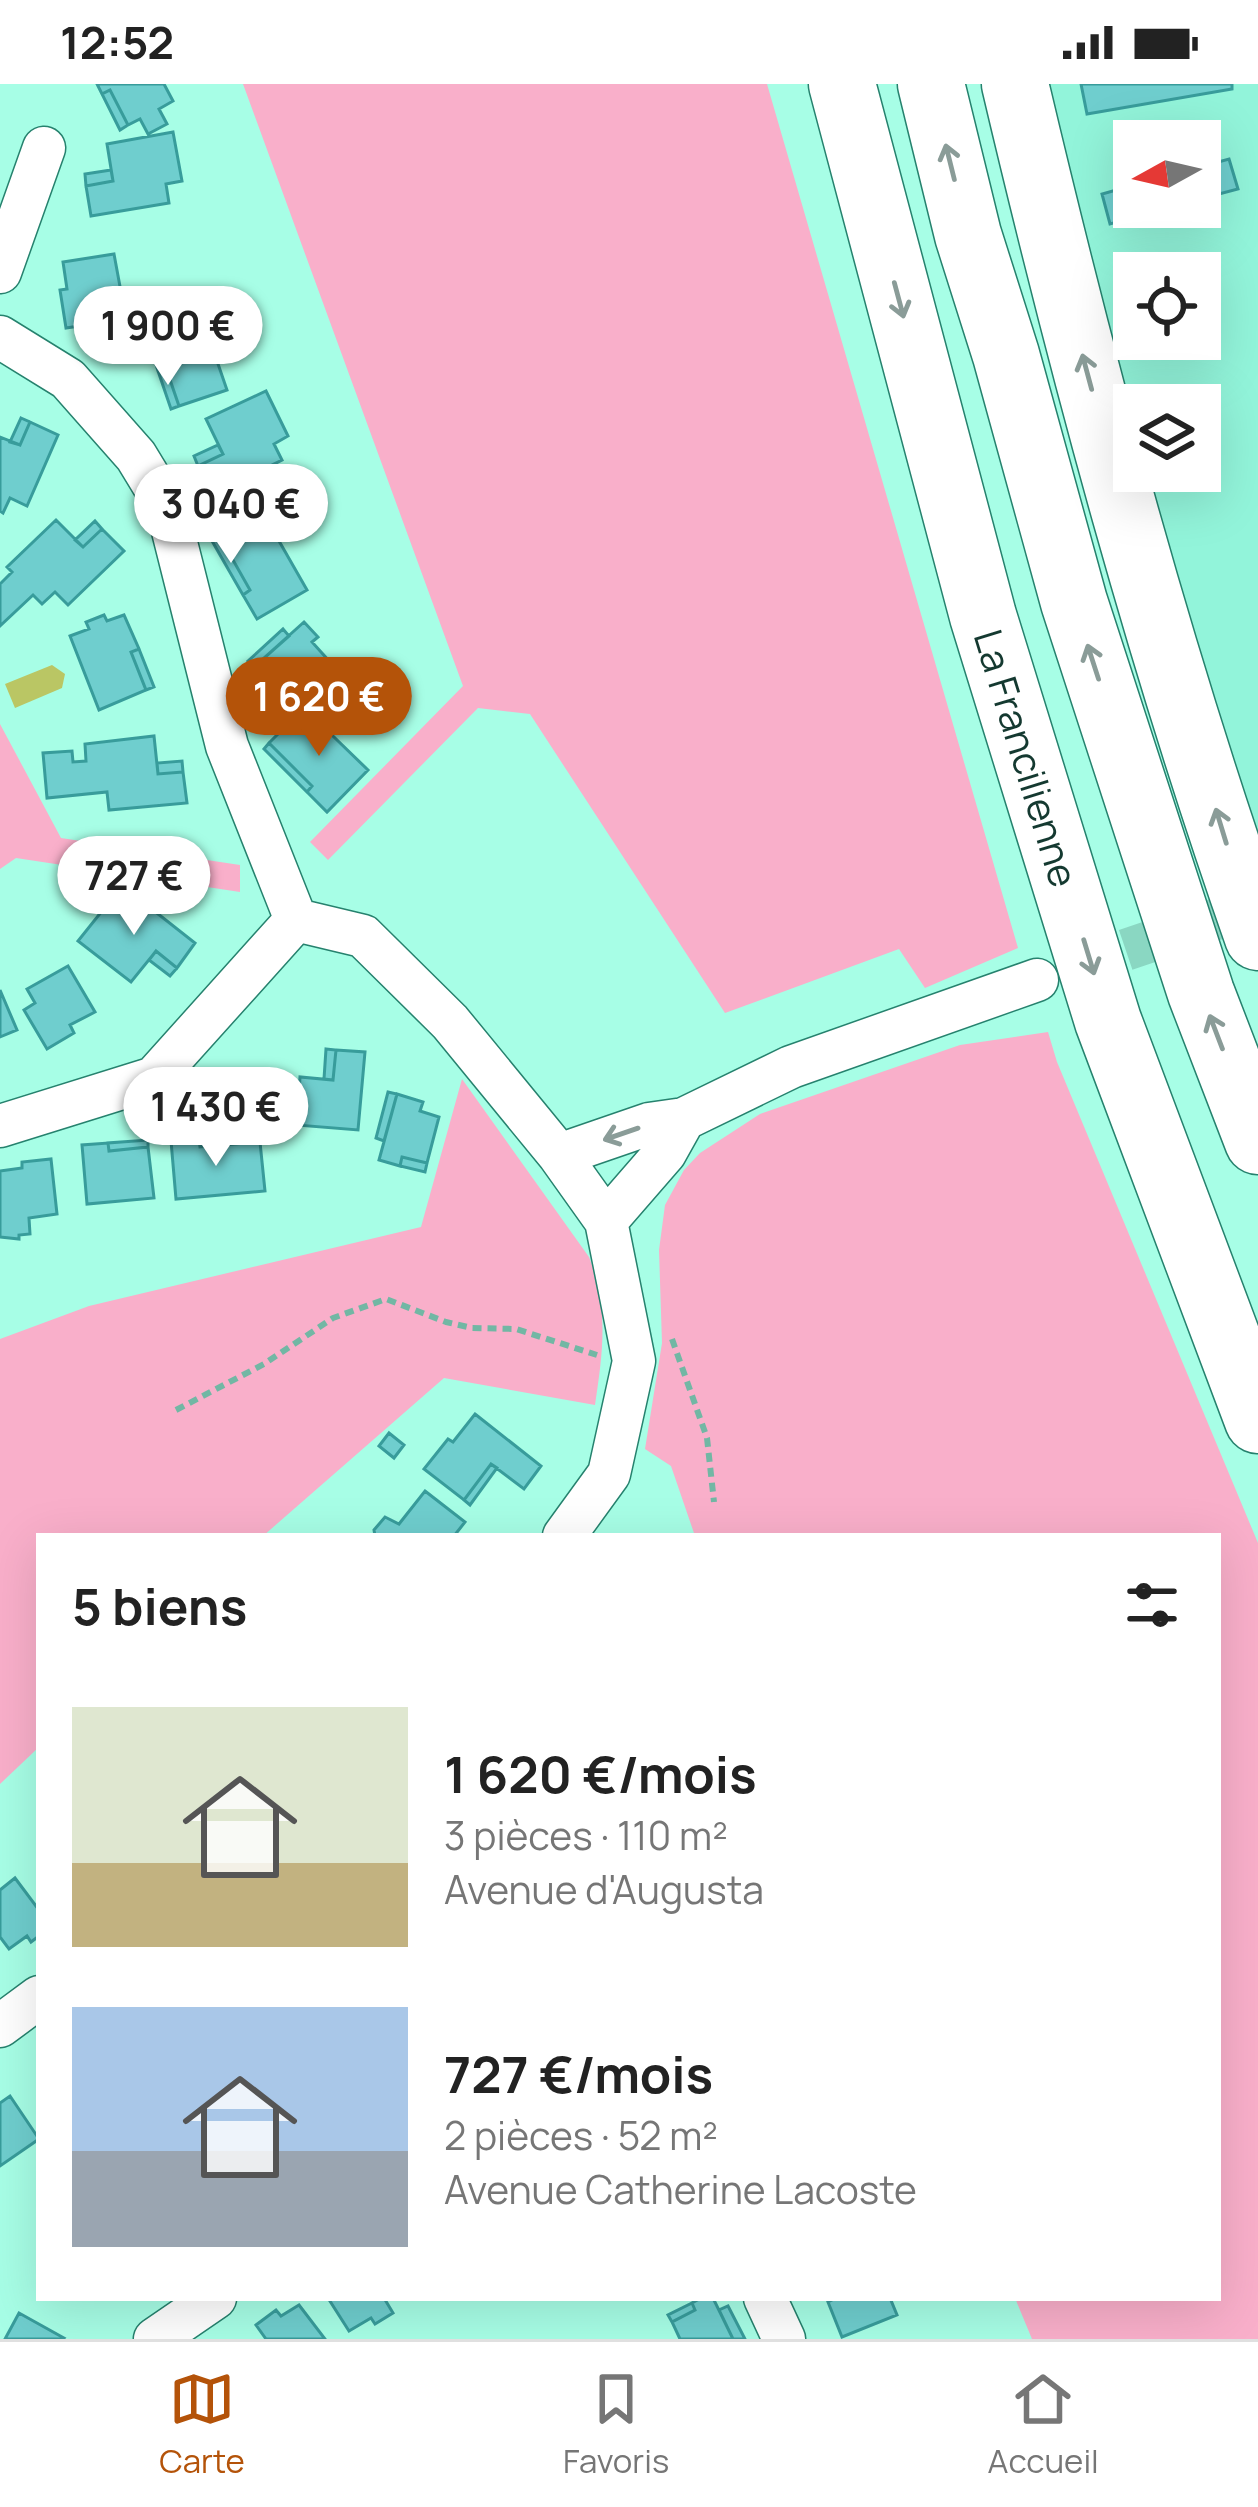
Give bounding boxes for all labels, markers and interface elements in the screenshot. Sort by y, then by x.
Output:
text: 12:52 [60,11,174,73]
north arrow [1113,120,1221,228]
map controls [1113,120,1221,492]
one-way arrow [938,144,960,182]
button: locate [1113,252,1221,360]
one-way arrow [890,280,912,318]
pin: 1 900 € [57,286,279,388]
text: 1 900 € [101,298,235,352]
one-way arrow [1074,353,1096,391]
button: layers [1113,384,1221,492]
pin: 3 040 € [120,464,342,566]
text: 3 040 € [161,476,301,530]
street label: La Francilienne [962,623,1092,893]
one-way arrow [1081,644,1103,682]
pin: 1 620 € [208,657,430,759]
text: 1 620 € [253,669,385,723]
one-way arrow [1209,808,1231,846]
pin: 727 € [50,836,218,938]
text: 727 € [84,848,184,902]
one-way arrow [1079,937,1101,975]
one-way arrow [1203,1014,1225,1051]
pin: 1 430 € [105,1067,327,1169]
text: 1 430 € [150,1079,282,1133]
one-way arrow [603,1125,640,1146]
text: 5 biens [72,1571,247,1640]
icon: filters [1119,1572,1185,1638]
text: 1 620 €/mois [444,1739,757,1808]
icon: home [168,1755,312,1899]
text: 3 pièces · 110 m² [444,1808,728,1862]
text: Avenue d'Augusta [444,1862,764,1916]
text: 727 €/mois [444,2039,713,2108]
icon: home [168,2055,312,2199]
text: 2 pièces · 52 m² [444,2108,718,2162]
text: Avenue Catherine Lacoste [444,2162,917,2216]
tab: Carte [159,2366,245,2483]
tab: Favoris [563,2366,669,2483]
tab: Accueil [988,2366,1099,2483]

